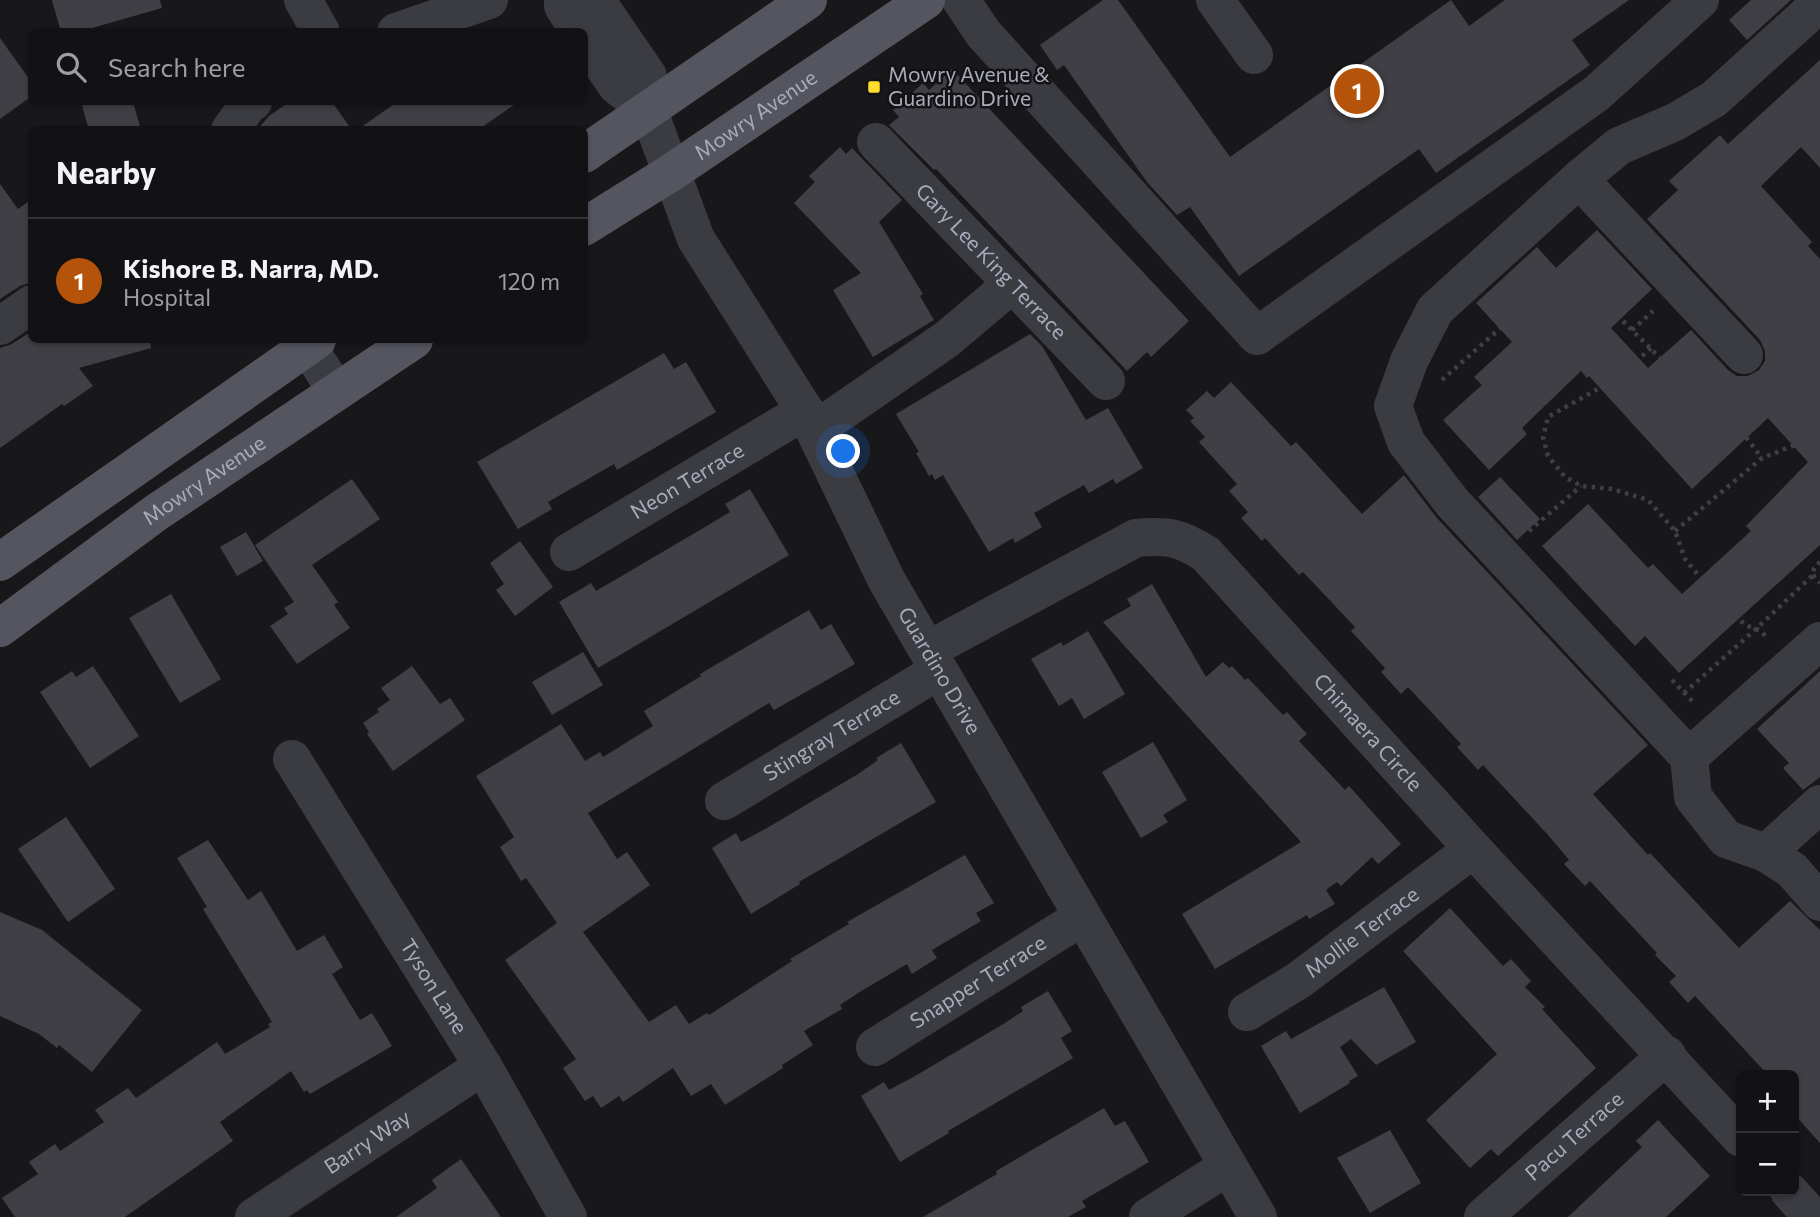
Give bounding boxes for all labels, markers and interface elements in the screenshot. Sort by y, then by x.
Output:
search box [28,28,588,105]
icon: search [52,48,90,86]
text: Search here [108,51,246,82]
place label: Mowry Avenue & Guardino Drive [888,61,1050,110]
street label: Mowry Avenue [689,64,821,164]
pin: 1 [1334,65,1380,117]
marker: Mowry Avenue & Guardino Drive [866,79,882,95]
text: Nearby [56,153,156,190]
street label: Gary Lee King Terrace [911,177,1073,344]
text: Kishore B. Narra, MD. [123,252,379,283]
text: 1 [74,267,84,295]
text: 120 m [498,267,560,295]
text: Hospital [123,283,211,311]
street label: Mowry Avenue [137,429,269,529]
your location [826,434,860,468]
street label: Neon Terrace [626,437,748,523]
street label: Guardino Drive [894,602,988,738]
street label: Chimaera Circle [1309,668,1428,796]
street label: Stingray Terrace [758,683,904,785]
street label: Mollie Terrace [1299,880,1423,982]
street label: Snapper Terrace [905,929,1050,1033]
street label: Tyson Lane [396,934,474,1038]
map controls [1736,1070,1799,1196]
button: + [1736,1070,1799,1133]
street label: Pacu Terrace [1519,1085,1628,1185]
street label: Barry Way [319,1103,415,1178]
button: − [1736,1133,1799,1196]

